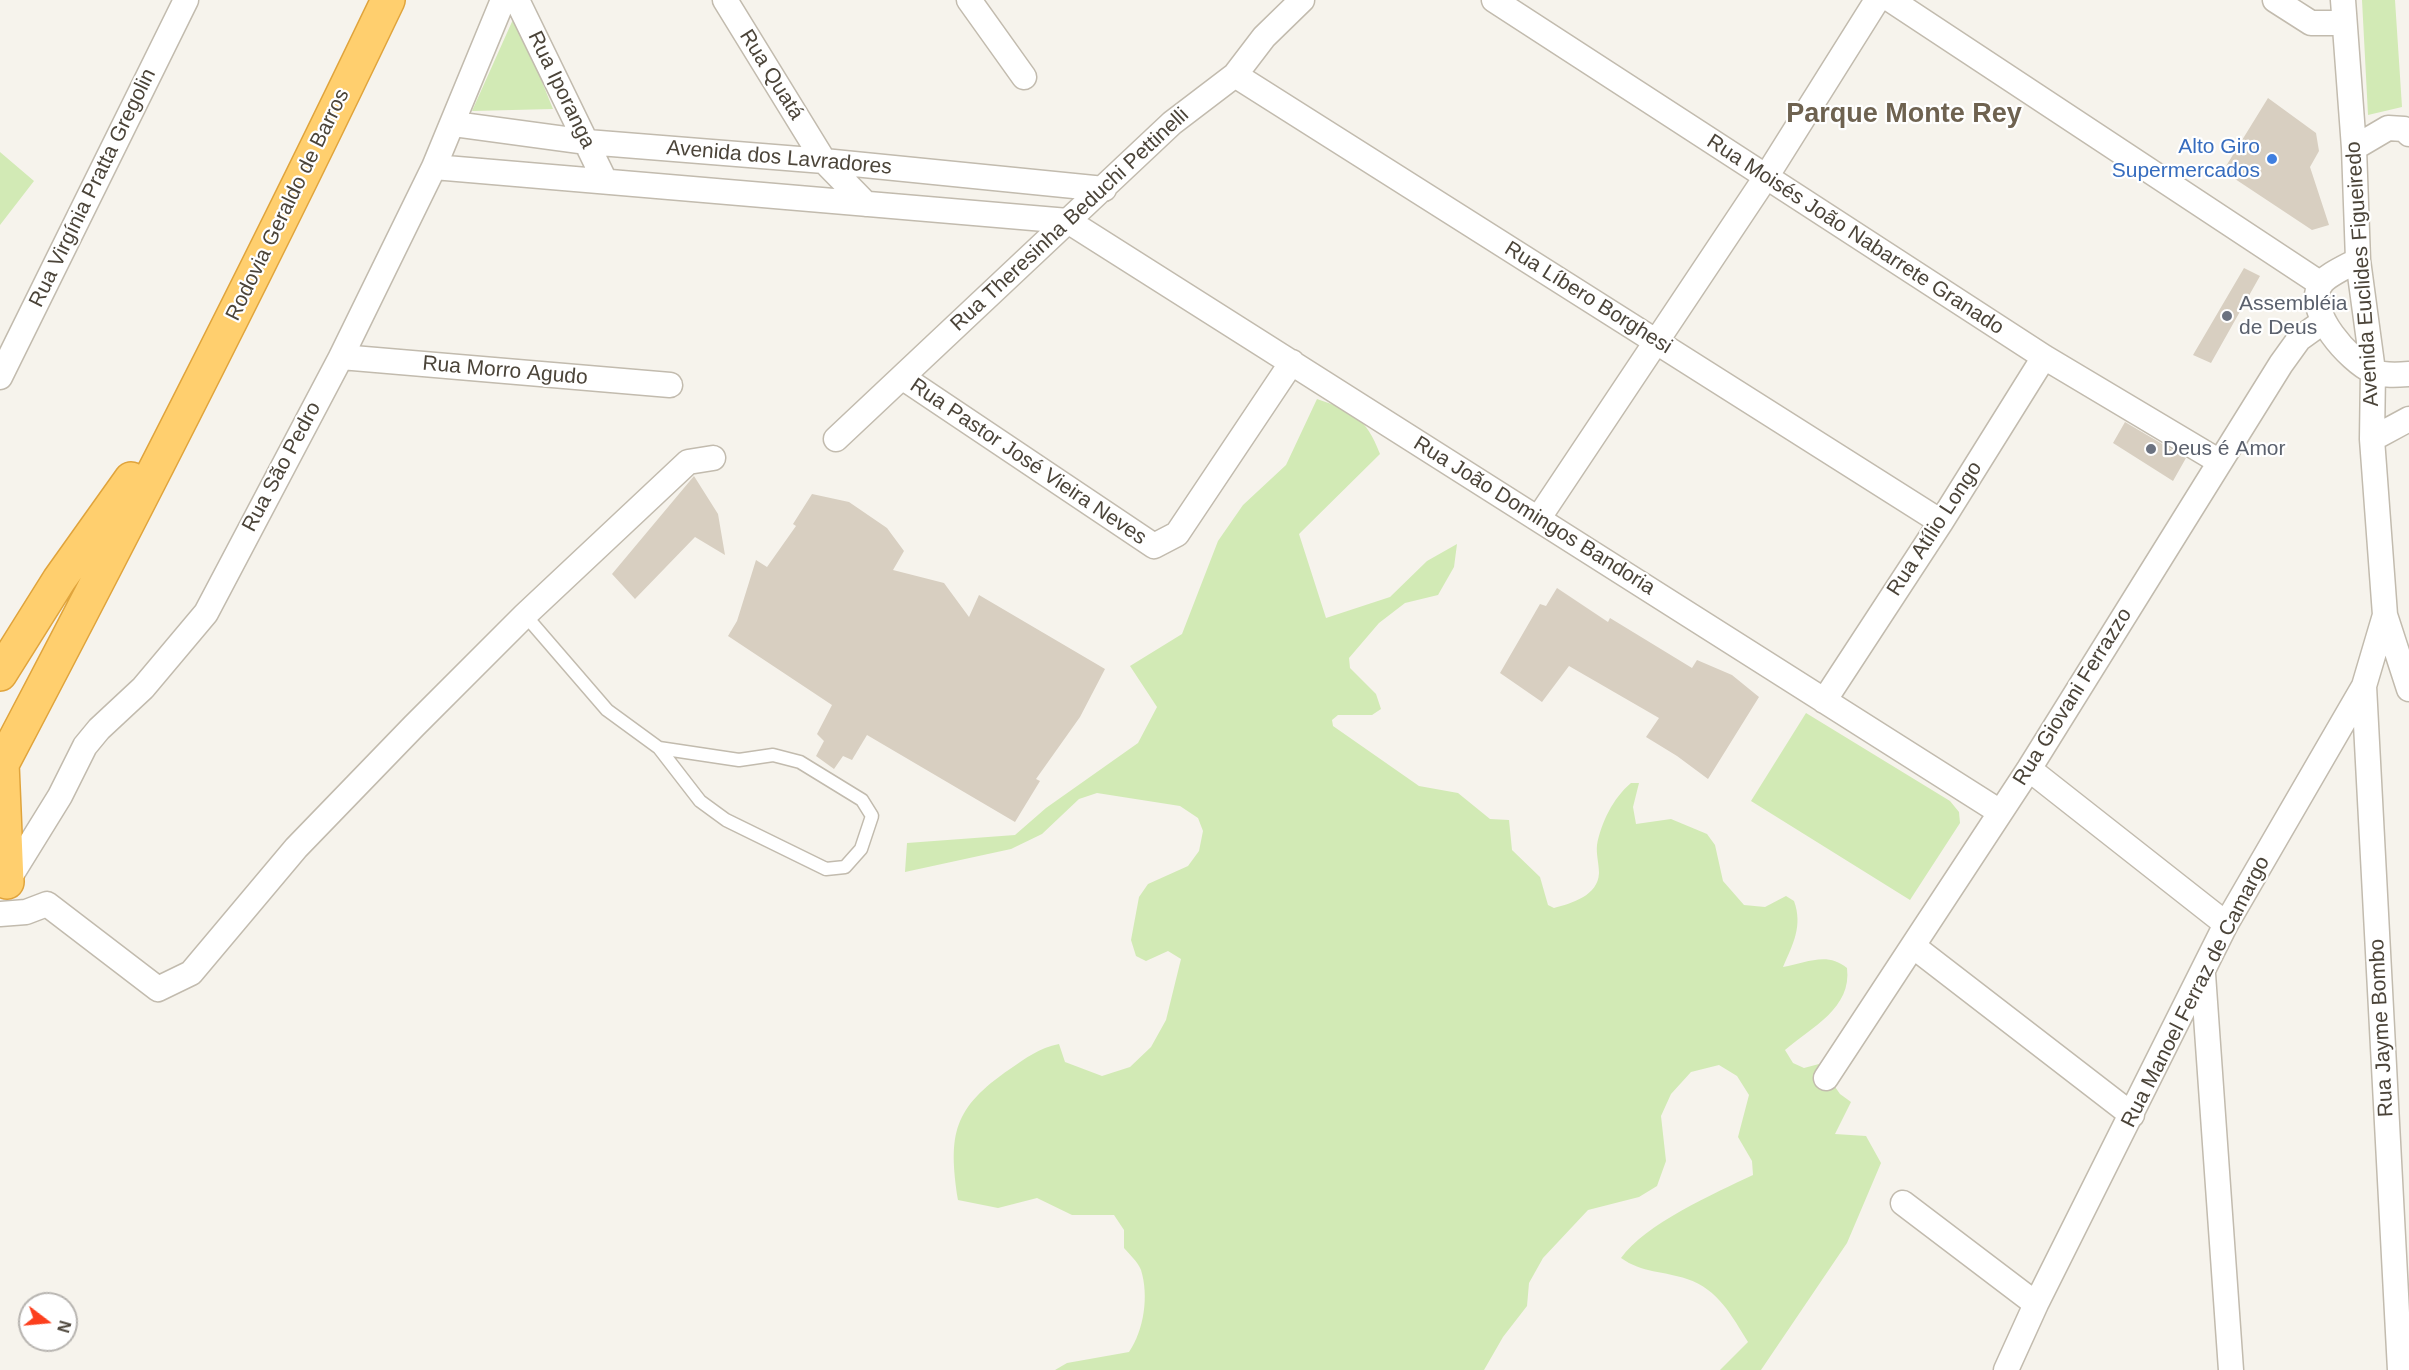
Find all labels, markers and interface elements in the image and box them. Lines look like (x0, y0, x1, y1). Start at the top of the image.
street label: Rua Quatá (733, 25, 809, 125)
street label: Rua Iporanga (522, 27, 600, 153)
street label: Rua Virgínia Pratta Gregolin (24, 65, 162, 311)
street label: Rodovia Geraldo de Barros (221, 85, 355, 325)
district label: Parque Monte Rey (1786, 99, 2022, 131)
street label: Rua Theresinha Beduchi Pettinelli (946, 103, 1194, 337)
street label: Rua Moisés João Nabarrete Granado (1702, 129, 2008, 341)
place label: Alto Giro Supermercados (2112, 134, 2260, 184)
street label: Avenida dos Lavradores (665, 136, 893, 180)
street label: Avenida Euclides Figueiredo (2341, 141, 2385, 407)
marker: Alto Giro Supermercados (2265, 152, 2279, 166)
street label: Rua Líbero Borghesi (1500, 236, 1676, 360)
place label: Assembléia de Deus (2239, 291, 2348, 341)
marker: Assembléia de Deus (2220, 309, 2234, 323)
street label: Rua Morro Agudo (421, 351, 589, 391)
street label: Rua Pastor José Vieira Neves (905, 373, 1151, 551)
street label: Rua São Pedro (237, 398, 327, 536)
street label: Rua João Domingos Bandoria (1409, 431, 1659, 601)
place label: Deus é Amor (2163, 436, 2286, 462)
marker: Deus é Amor (2144, 442, 2158, 456)
street label: Rua Atílio Longo (1882, 457, 1988, 601)
street label: Rua Giovani Ferrazzo (2008, 604, 2138, 790)
street label: Rua Manoel Ferraz de Camargo (2116, 852, 2276, 1132)
street label: Rua Jayme Bombo (2365, 938, 2399, 1118)
north arrow (18, 1292, 78, 1352)
text: N (54, 1319, 74, 1334)

